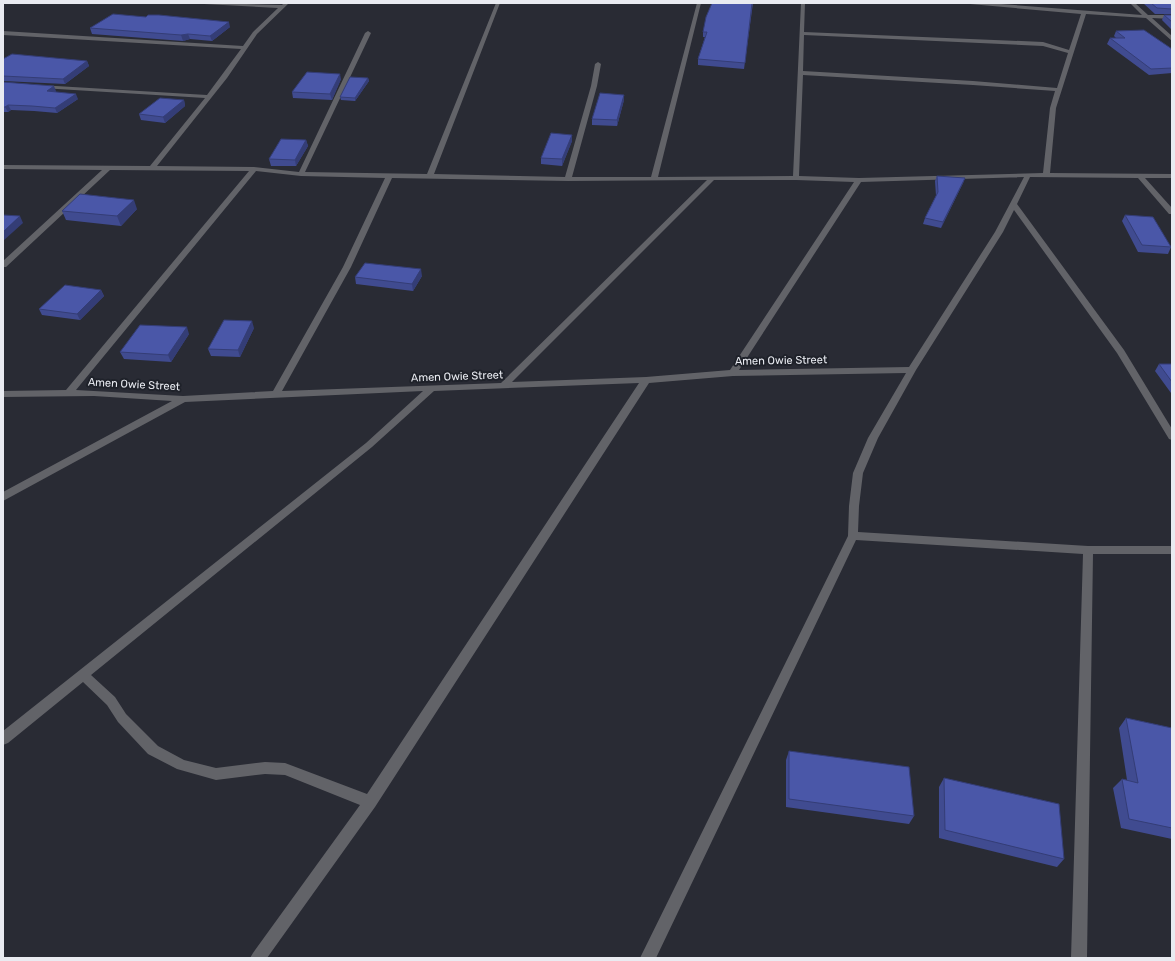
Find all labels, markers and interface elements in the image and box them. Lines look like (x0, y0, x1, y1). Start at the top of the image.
street label: Amen Owie Street (735, 353, 828, 368)
street label: Amen Owie Street (411, 368, 504, 385)
street label: Amen Owie Street (88, 376, 181, 393)

